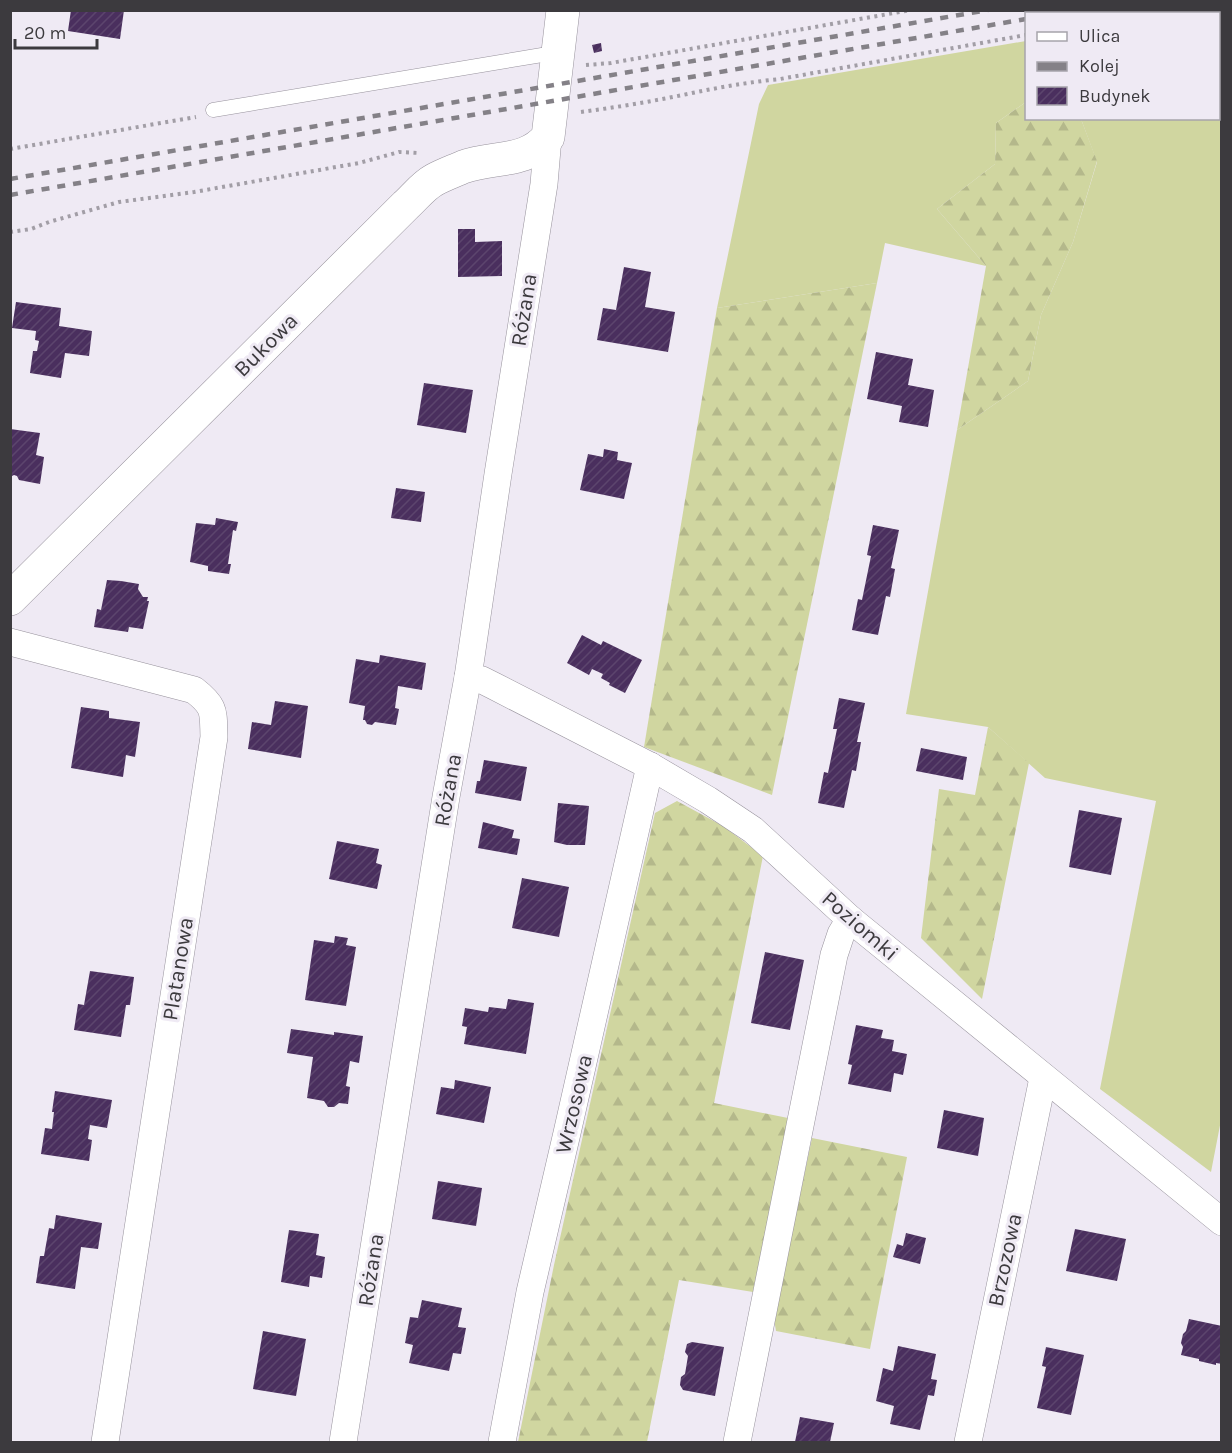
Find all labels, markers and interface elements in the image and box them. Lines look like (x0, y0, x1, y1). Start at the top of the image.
scale bar (15, 12, 98, 50)
legend (1025, 12, 1220, 120)
text: 20 m (24, 22, 66, 44)
text: Ulica (1079, 25, 1120, 47)
text: Kolej (1079, 55, 1120, 77)
text: Budynek (1079, 85, 1150, 107)
street label: Różana (505, 272, 543, 348)
street label: Bukowa (229, 308, 303, 382)
street label: Różana (429, 752, 467, 828)
street label: Poziomki (816, 886, 904, 966)
street label: Platanowa (157, 916, 199, 1022)
street label: Wrzosowa (550, 1052, 598, 1156)
street label: Brzozowa (982, 1211, 1028, 1309)
street label: Różana (352, 1232, 390, 1308)

